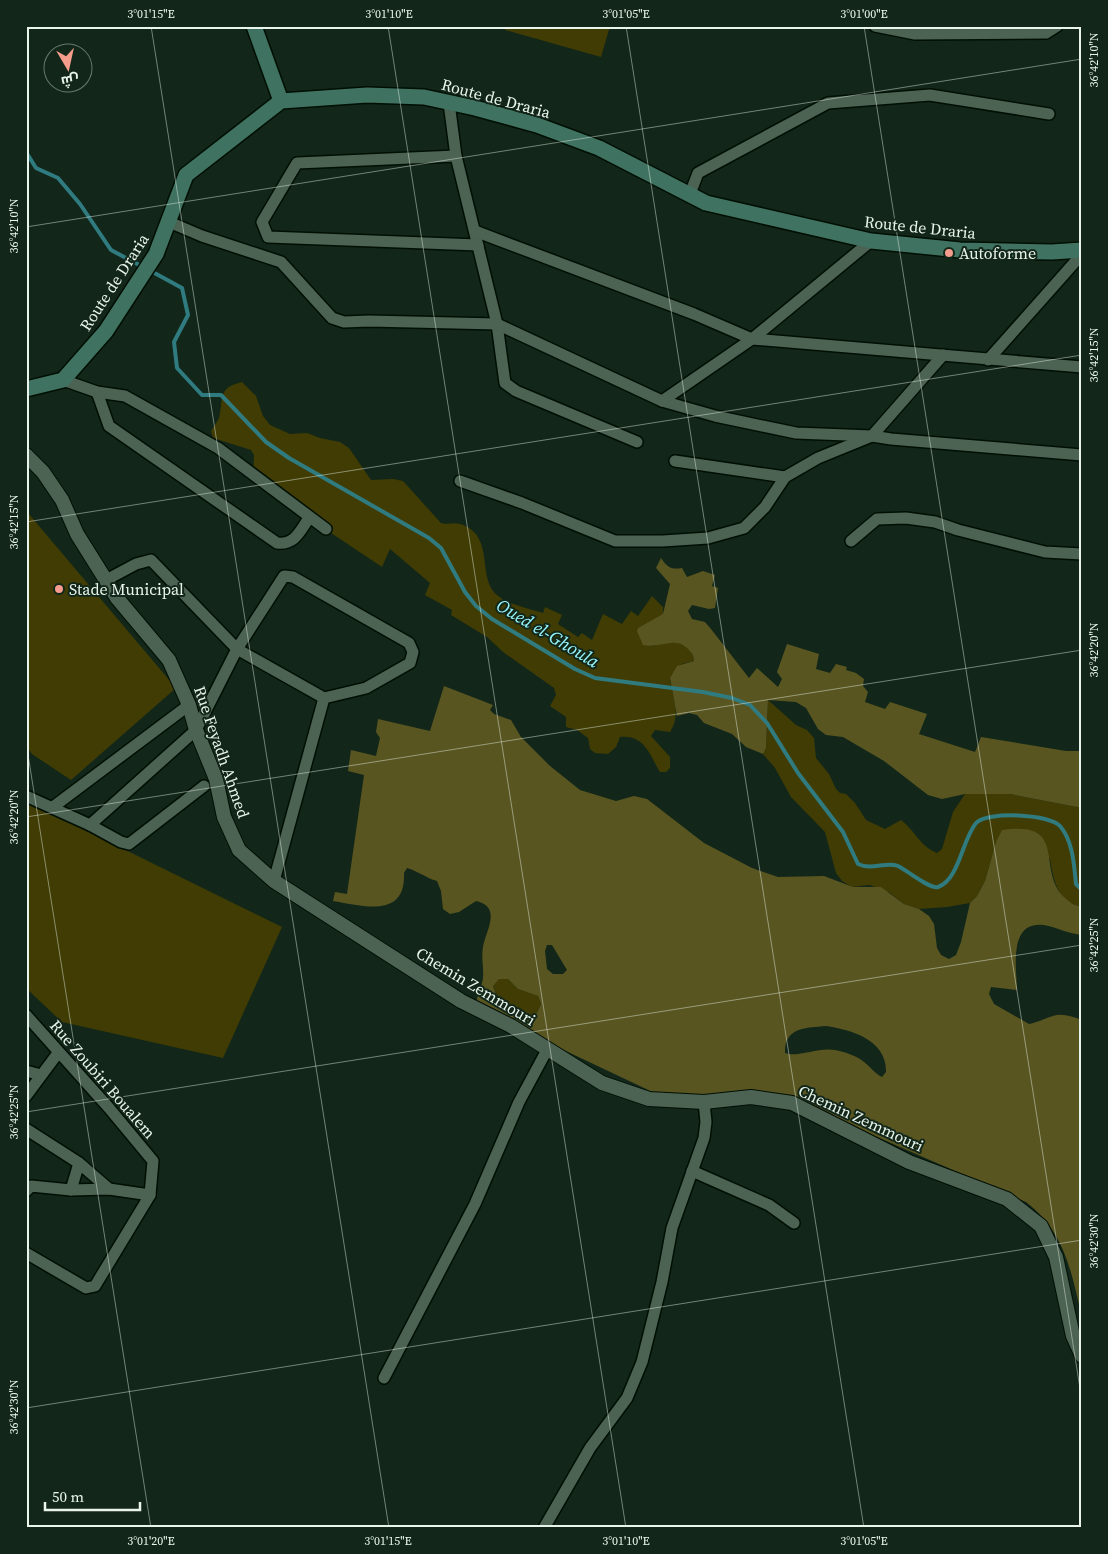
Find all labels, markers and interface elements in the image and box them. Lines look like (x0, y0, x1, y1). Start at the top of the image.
text: 3°01'15"E (127, 6, 175, 22)
text: 3°01'10"E (365, 6, 413, 22)
text: 3°01'05"E (602, 6, 650, 22)
text: 3°01'00"E (840, 6, 888, 22)
text: 36°42'10"N (1086, 32, 1102, 88)
north arrow (42, 42, 92, 92)
text: ش (60, 70, 80, 92)
street label: Route de Draria (439, 73, 554, 123)
text: 36°42'10"N (6, 198, 22, 254)
street label: Route de Draria (863, 210, 978, 244)
street label: Route de Draria (74, 228, 154, 335)
place label: Autoforme (959, 242, 1036, 264)
marker: Autoforme (943, 247, 955, 259)
text: 36°42'15"N (1086, 327, 1102, 383)
text: 36°42'15"N (6, 494, 22, 550)
place label: Stade Municipal (69, 578, 184, 600)
marker: Stade Municipal (53, 583, 65, 595)
water label: Oued el-Ghoula (492, 592, 605, 674)
text: 36°42'20"N (1086, 622, 1102, 678)
street label: Rue Feyadh Ahmed (189, 683, 255, 821)
text: 36°42'20"N (6, 789, 22, 845)
text: 36°42'25"N (1086, 917, 1102, 973)
street label: Chemin Zemmouri (412, 942, 540, 1031)
street label: Rue Zoubiri Boualem (45, 1015, 161, 1143)
street label: Chemin Zemmouri (795, 1079, 927, 1157)
text: 36°42'25"N (6, 1084, 22, 1140)
text: 36°42'30"N (1086, 1213, 1102, 1269)
text: 36°42'30"N (6, 1379, 22, 1435)
scale bar (45, 1479, 140, 1511)
text: 50 m (52, 1486, 84, 1507)
text: 3°01'20"E (127, 1533, 175, 1549)
text: 3°01'15"E (364, 1533, 412, 1549)
text: 3°01'10"E (602, 1533, 650, 1549)
text: 3°01'05"E (840, 1533, 888, 1549)

